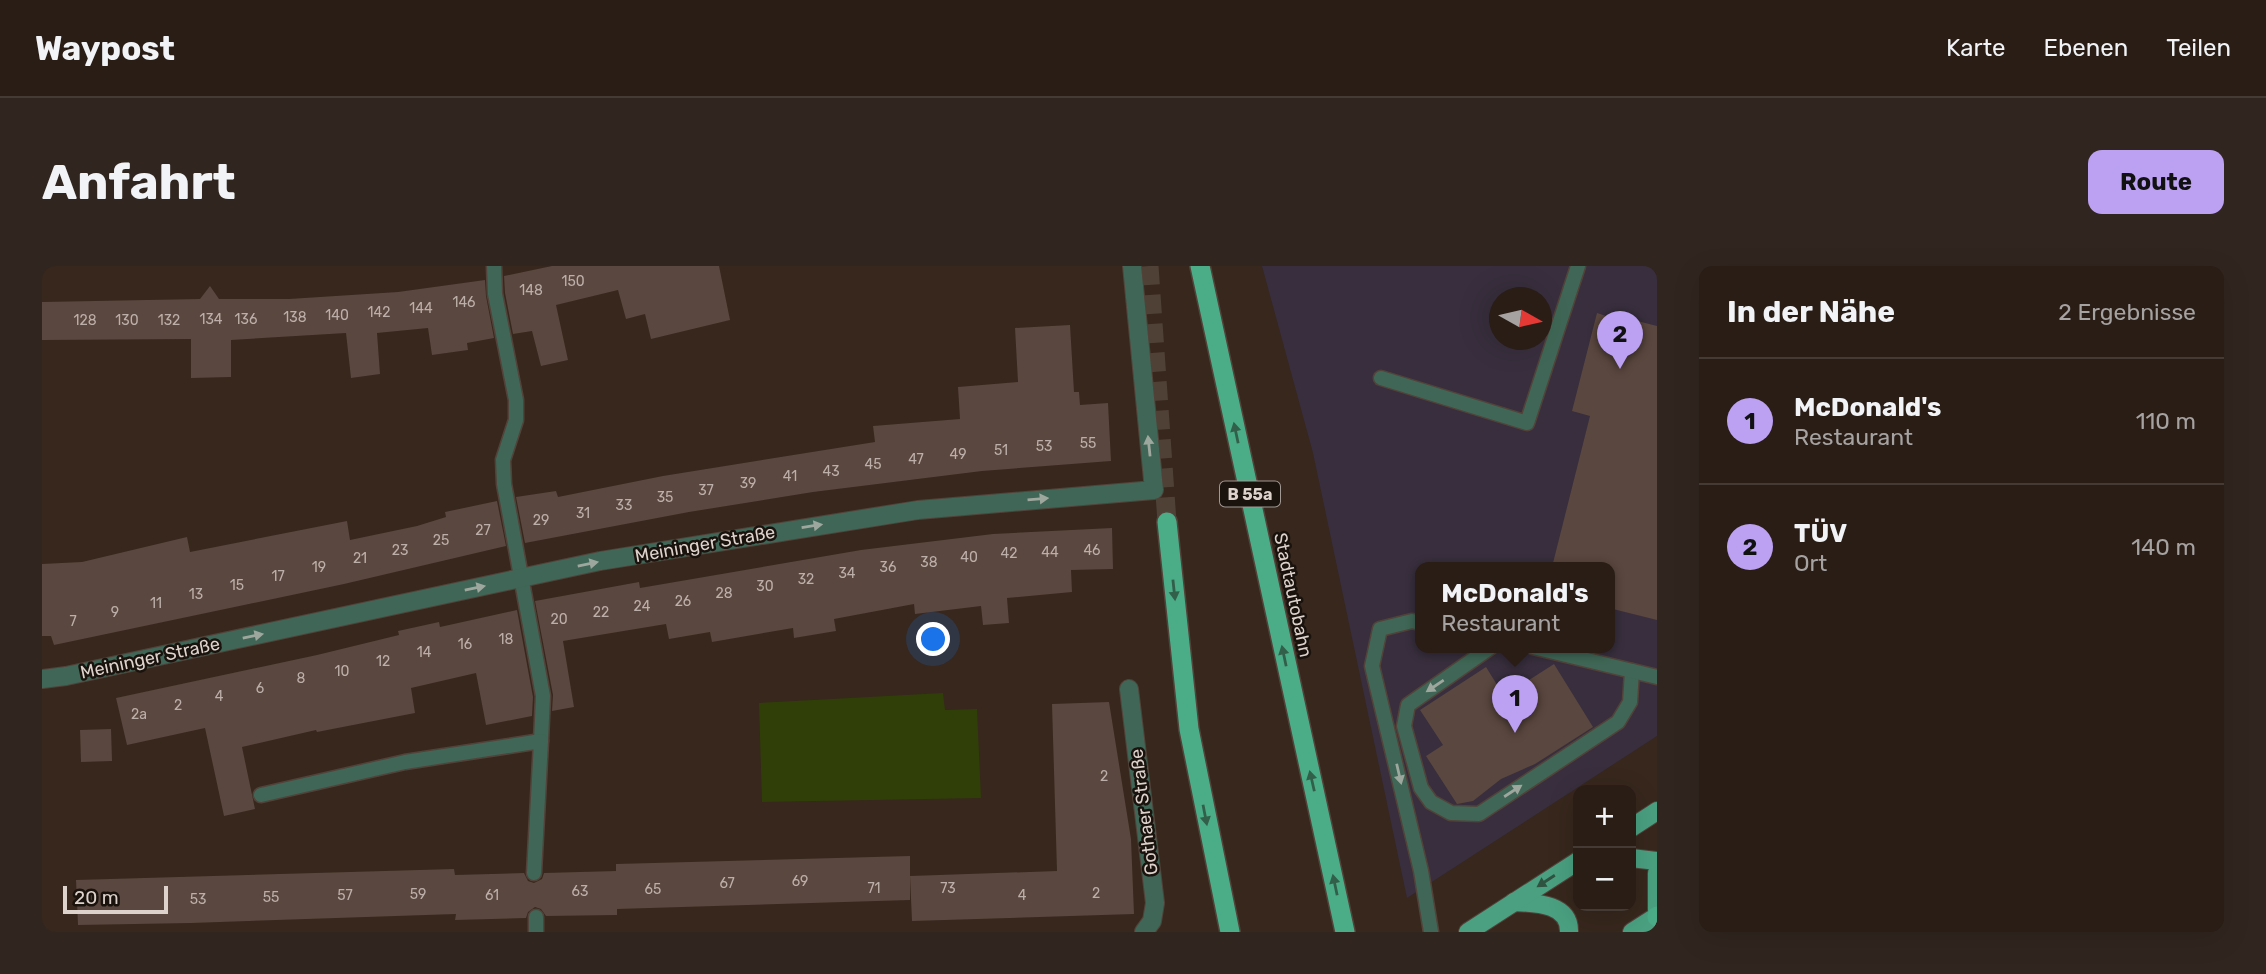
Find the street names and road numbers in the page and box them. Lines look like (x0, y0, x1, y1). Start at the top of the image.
road number: B 55a (1220, 482, 1280, 506)
street label: Meininger Straße (633, 521, 777, 567)
street label: Stadtautobahn (1269, 531, 1317, 659)
street label: Meininger Straße (78, 632, 222, 684)
street label: Gothaer Straße (1125, 748, 1163, 876)

